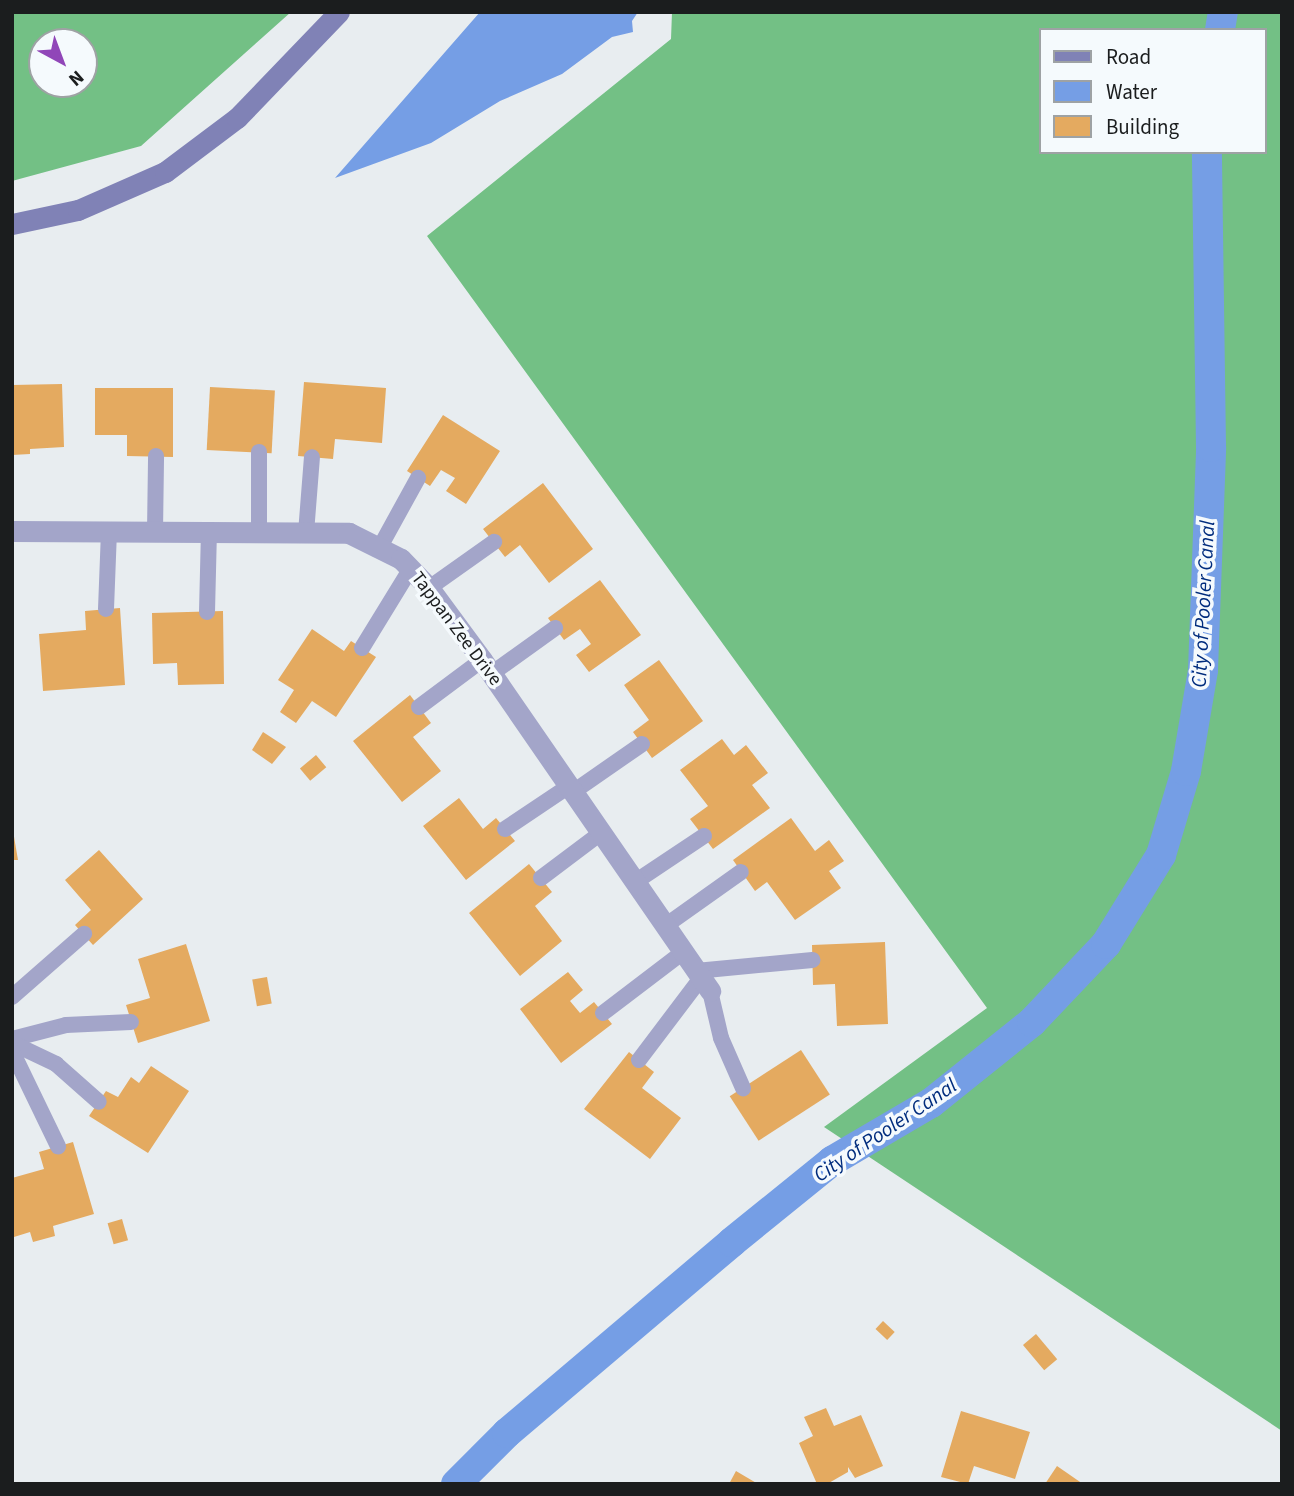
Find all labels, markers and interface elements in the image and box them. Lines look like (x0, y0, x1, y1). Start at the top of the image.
north arrow (28, 28, 98, 98)
legend (1038, 28, 1266, 154)
text: Road (1106, 42, 1151, 72)
text: N (62, 63, 89, 92)
text: Water (1106, 77, 1157, 107)
text: Building (1106, 112, 1179, 142)
water label: City of Pooler Canal (1186, 520, 1220, 688)
street label: Tappan Zee Drive (406, 568, 506, 690)
water label: City of Pooler Canal (808, 1073, 962, 1187)

